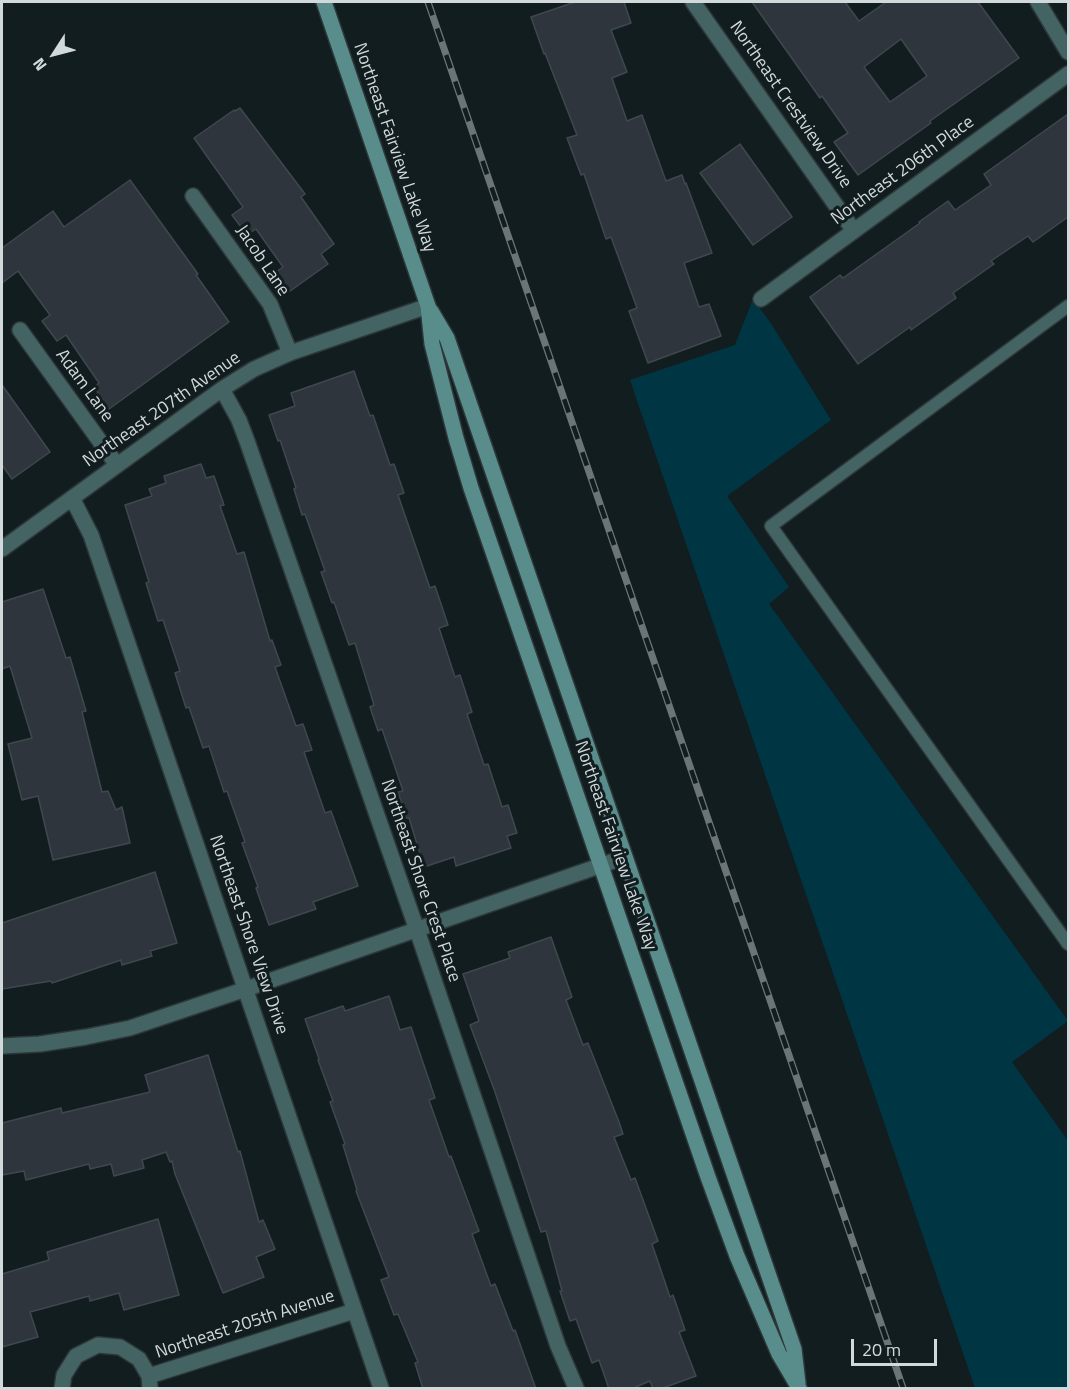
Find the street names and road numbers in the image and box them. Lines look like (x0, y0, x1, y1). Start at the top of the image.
street label: Northeast Crestview Drive (724, 17, 856, 193)
street label: Northeast Fairview Lake Way (348, 40, 440, 256)
street label: Northeast 206th Place (827, 112, 979, 230)
street label: Jacob Lane (230, 221, 294, 301)
street label: Adam Lane (50, 345, 118, 427)
street label: Northeast 207th Avenue (79, 348, 245, 472)
street label: Northeast Fairview Lake Way (569, 738, 661, 954)
street label: Northeast Shore Crest Place (375, 777, 465, 985)
street label: Northeast Shore View Drive (204, 833, 292, 1037)
street label: Northeast 205th Avenue (153, 1286, 337, 1364)

